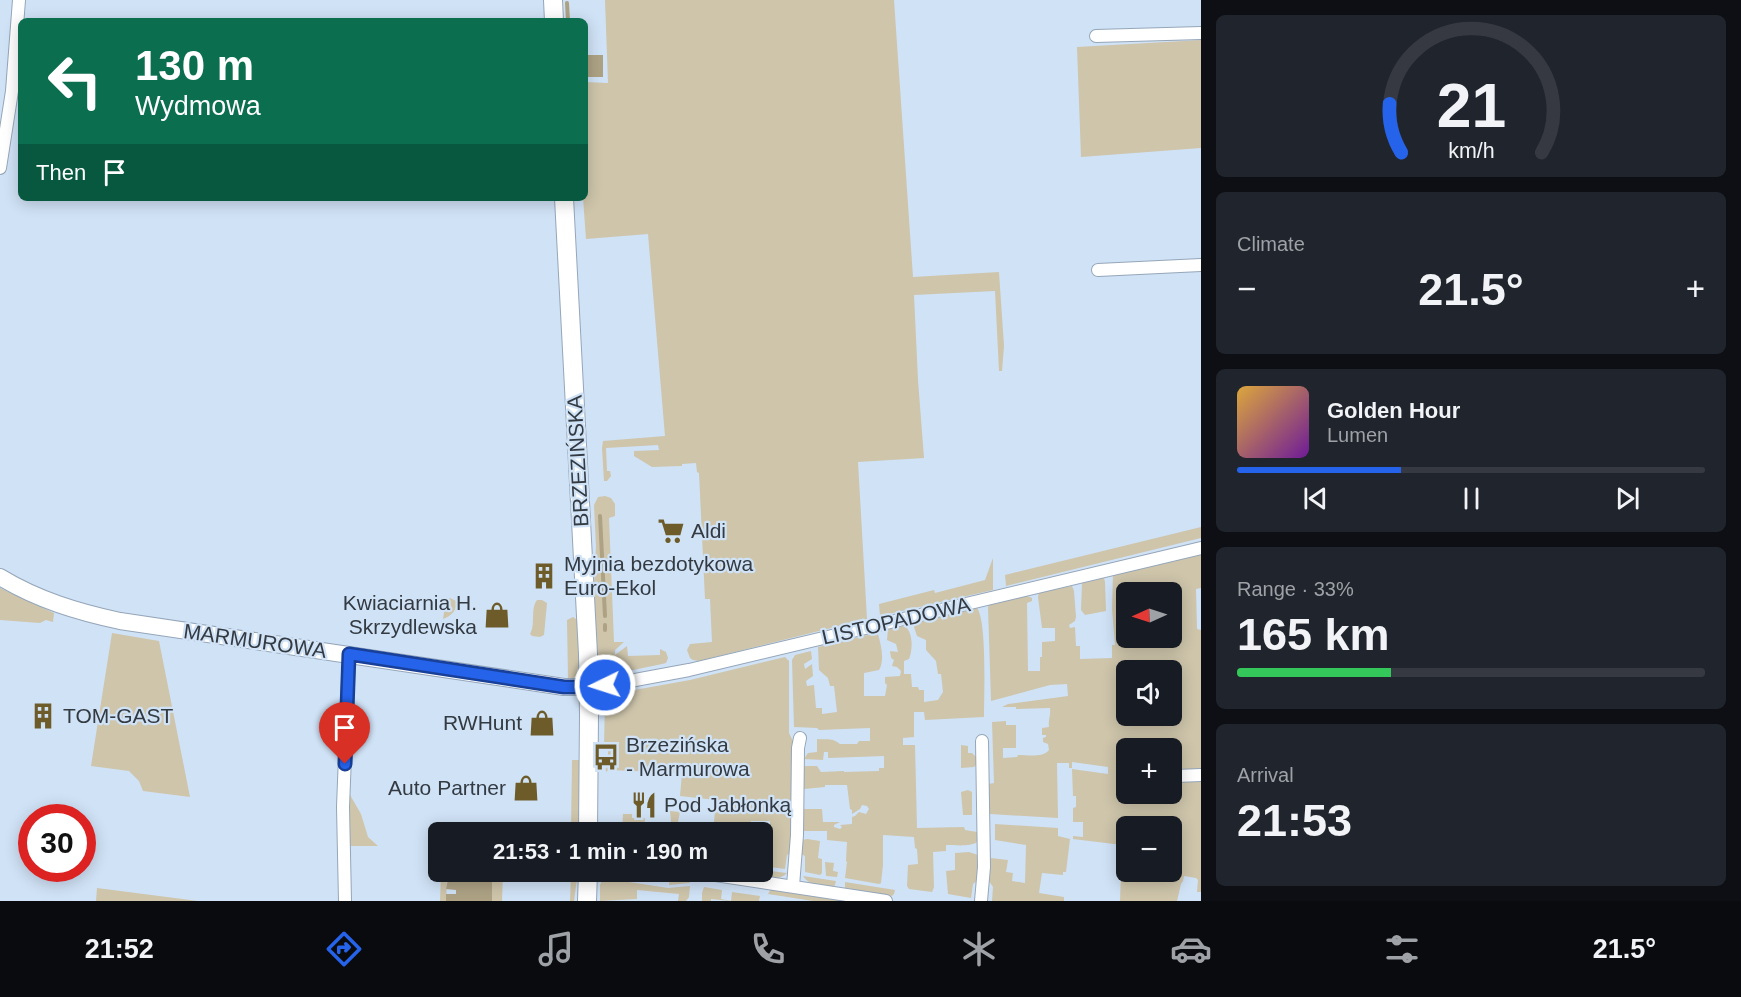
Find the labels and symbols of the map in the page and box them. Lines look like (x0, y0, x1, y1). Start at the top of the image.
street label: BRZEZIŃSKA (563, 395, 592, 527)
supermarket icon: Aldi (656, 516, 686, 546)
place label: Aldi (691, 519, 726, 542)
place label: Myjnia bezdotykowa Euro-Ekol (564, 552, 753, 599)
building icon: Myjnia bezdotykowa Euro-Ekol (529, 561, 559, 591)
north arrow (1116, 582, 1182, 648)
place label: Kwiaciarnia H. Skrzydlewska (343, 591, 477, 638)
street label: LISTOPADOWA (820, 592, 972, 649)
shop icon: Kwiaciarnia H. Skrzydlewska (482, 600, 512, 630)
street label: MARMUROWA (182, 619, 328, 662)
position arrow (573, 653, 637, 717)
building icon: TOM-GAST (28, 701, 58, 731)
pin (319, 702, 370, 764)
place label: TOM-GAST (63, 704, 174, 727)
shop icon: RWHunt (527, 708, 557, 738)
place label: RWHunt (443, 711, 522, 734)
place label: Brzezińska - Marmurowa (626, 733, 750, 780)
bus stop icon: Brzezińska - Marmurowa (591, 742, 621, 772)
shop icon: Auto Partner (511, 773, 541, 803)
place label: Auto Partner (388, 776, 506, 799)
restaurant icon: Pod Jabłonką (629, 790, 659, 820)
place label: Pod Jabłonką (664, 793, 792, 816)
speed limit sign: 30 (18, 804, 96, 882)

